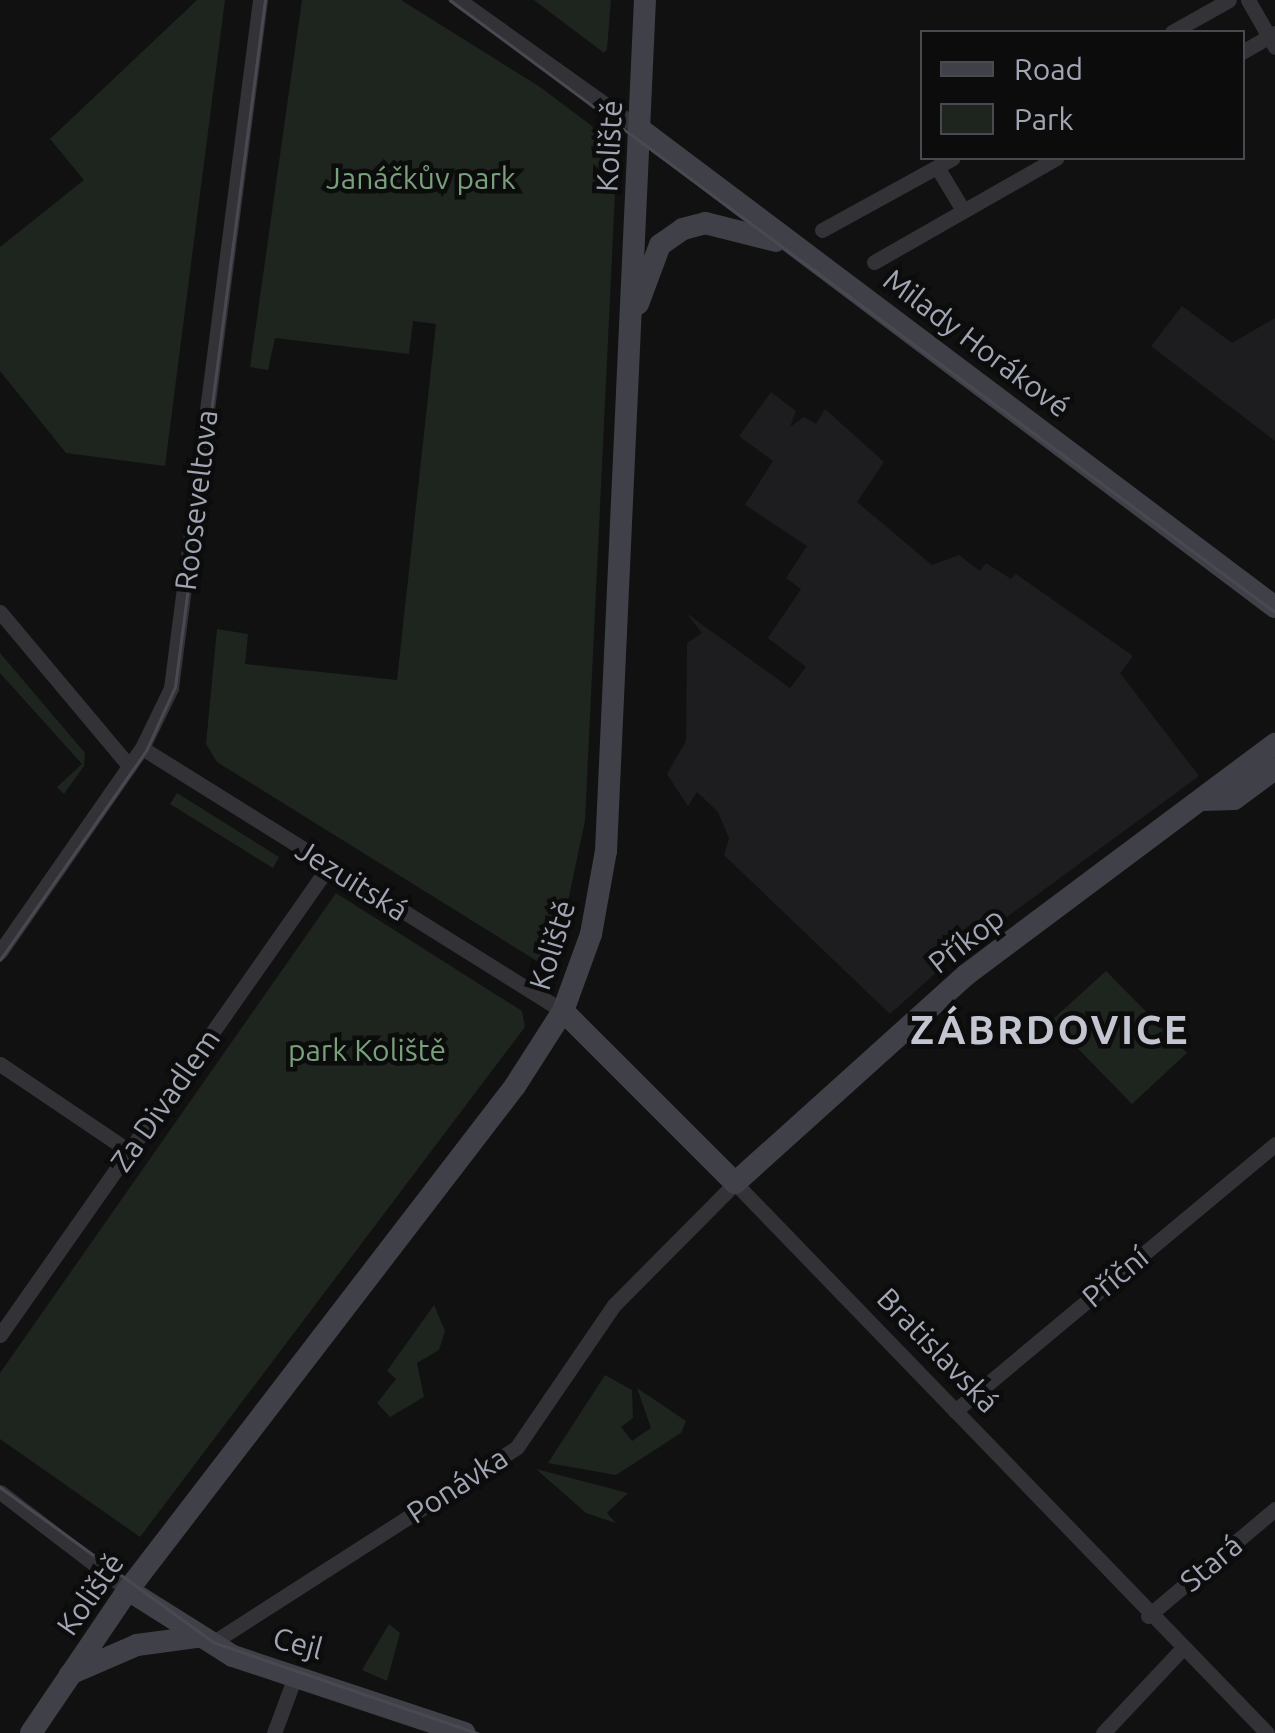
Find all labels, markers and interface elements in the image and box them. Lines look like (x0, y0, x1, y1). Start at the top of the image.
legend (920, 30, 1245, 160)
text: Road (1014, 52, 1083, 86)
street label: Koliště (589, 99, 629, 193)
text: Park (1014, 102, 1074, 136)
park label: Janáčkův park (326, 160, 516, 196)
street label: Milady Horákové (877, 261, 1077, 425)
street label: Rooseveltova (167, 408, 225, 592)
street label: Jezuitská (290, 832, 414, 928)
street label: Koliště (521, 896, 583, 994)
street label: Příkop (921, 899, 1011, 981)
district label: ZÁBRDOVICE (910, 1006, 1190, 1054)
street label: Za Divadlem (103, 1022, 227, 1178)
park label: park Koliště (288, 1032, 446, 1068)
street label: Příční (1075, 1239, 1155, 1315)
street label: Bratislavská (870, 1280, 1006, 1420)
street label: Ponávka (400, 1439, 514, 1531)
street label: Stará (1173, 1527, 1249, 1599)
street label: Koliště (49, 1546, 131, 1642)
street label: Cejl (269, 1619, 327, 1667)

